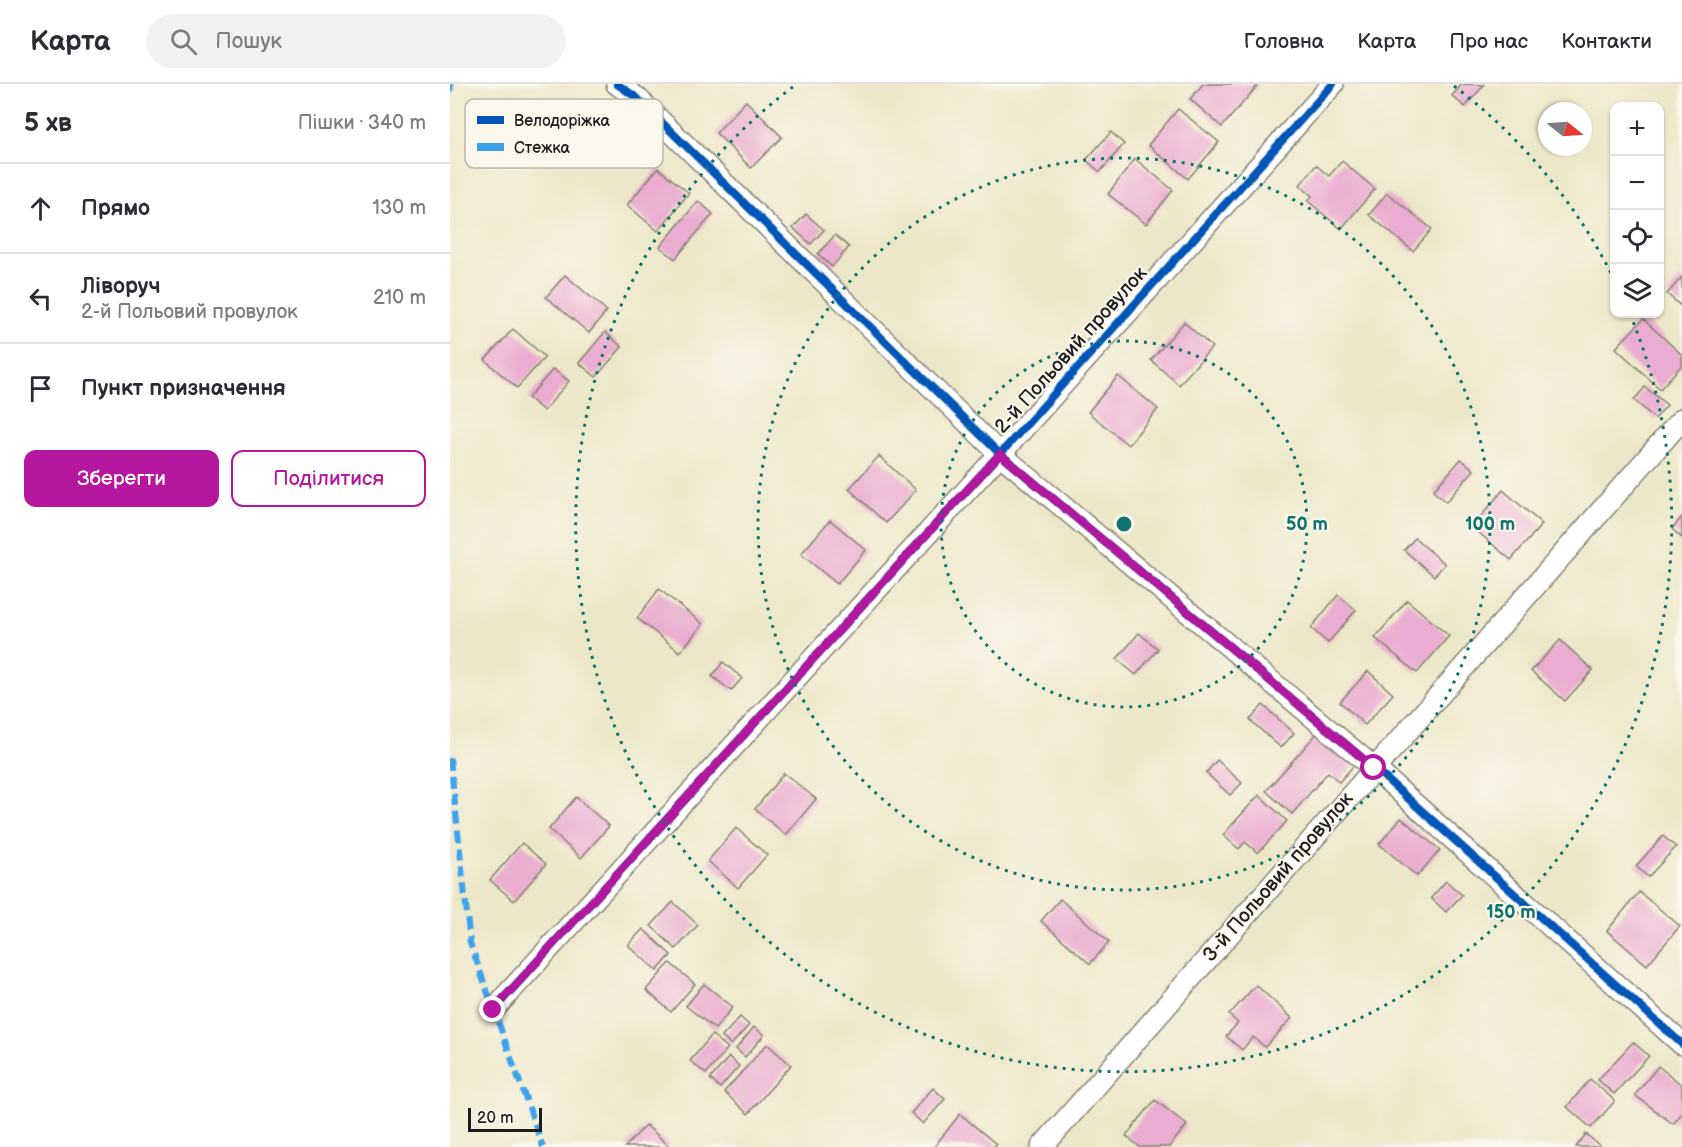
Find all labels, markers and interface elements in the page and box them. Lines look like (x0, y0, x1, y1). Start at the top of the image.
search box (146, 14, 566, 68)
text: Карта (30, 25, 110, 58)
icon: search (167, 25, 200, 58)
text: Пошук (215, 28, 282, 55)
text: Головна (1244, 29, 1324, 54)
text: Карта (1357, 29, 1416, 54)
text: Про нас (1449, 29, 1528, 54)
text: Контакти (1561, 29, 1652, 54)
legend (465, 99, 663, 168)
north arrow (1538, 102, 1592, 156)
map controls (1610, 102, 1664, 318)
button: + (1610, 102, 1664, 156)
text: 5 хв (24, 108, 72, 139)
text: Пішки · 340 m (298, 111, 426, 135)
text: Велодоріжка (514, 112, 610, 131)
text: Стежка (514, 139, 571, 158)
button: − (1610, 156, 1664, 210)
icon: ahead (24, 192, 57, 225)
text: Прямо (81, 195, 150, 222)
text: 130 m (372, 196, 426, 220)
button: locate (1610, 210, 1664, 264)
street label: 2-й Польовий провулок (990, 261, 1153, 439)
button: layers (1610, 264, 1664, 318)
text: Ліворуч (81, 273, 161, 300)
icon: left (24, 282, 57, 315)
text: 210 m (373, 286, 426, 310)
text: 2-й Польовий провулок (81, 300, 298, 324)
icon: arrive (24, 372, 57, 405)
text: Пункт призначення (81, 375, 286, 402)
button: Зберегти (24, 450, 219, 507)
button: Поділитися (231, 450, 426, 507)
centre of rings (1114, 514, 1134, 534)
text: 50 m (1286, 514, 1328, 535)
text: 100 m (1465, 514, 1515, 535)
route start (1360, 754, 1386, 780)
street label: 3-й Польовий провулок (1198, 787, 1359, 967)
text: 150 m (1486, 902, 1536, 923)
route end (479, 996, 505, 1022)
scale bar (468, 1105, 542, 1132)
text: 20 m (477, 1109, 513, 1128)

